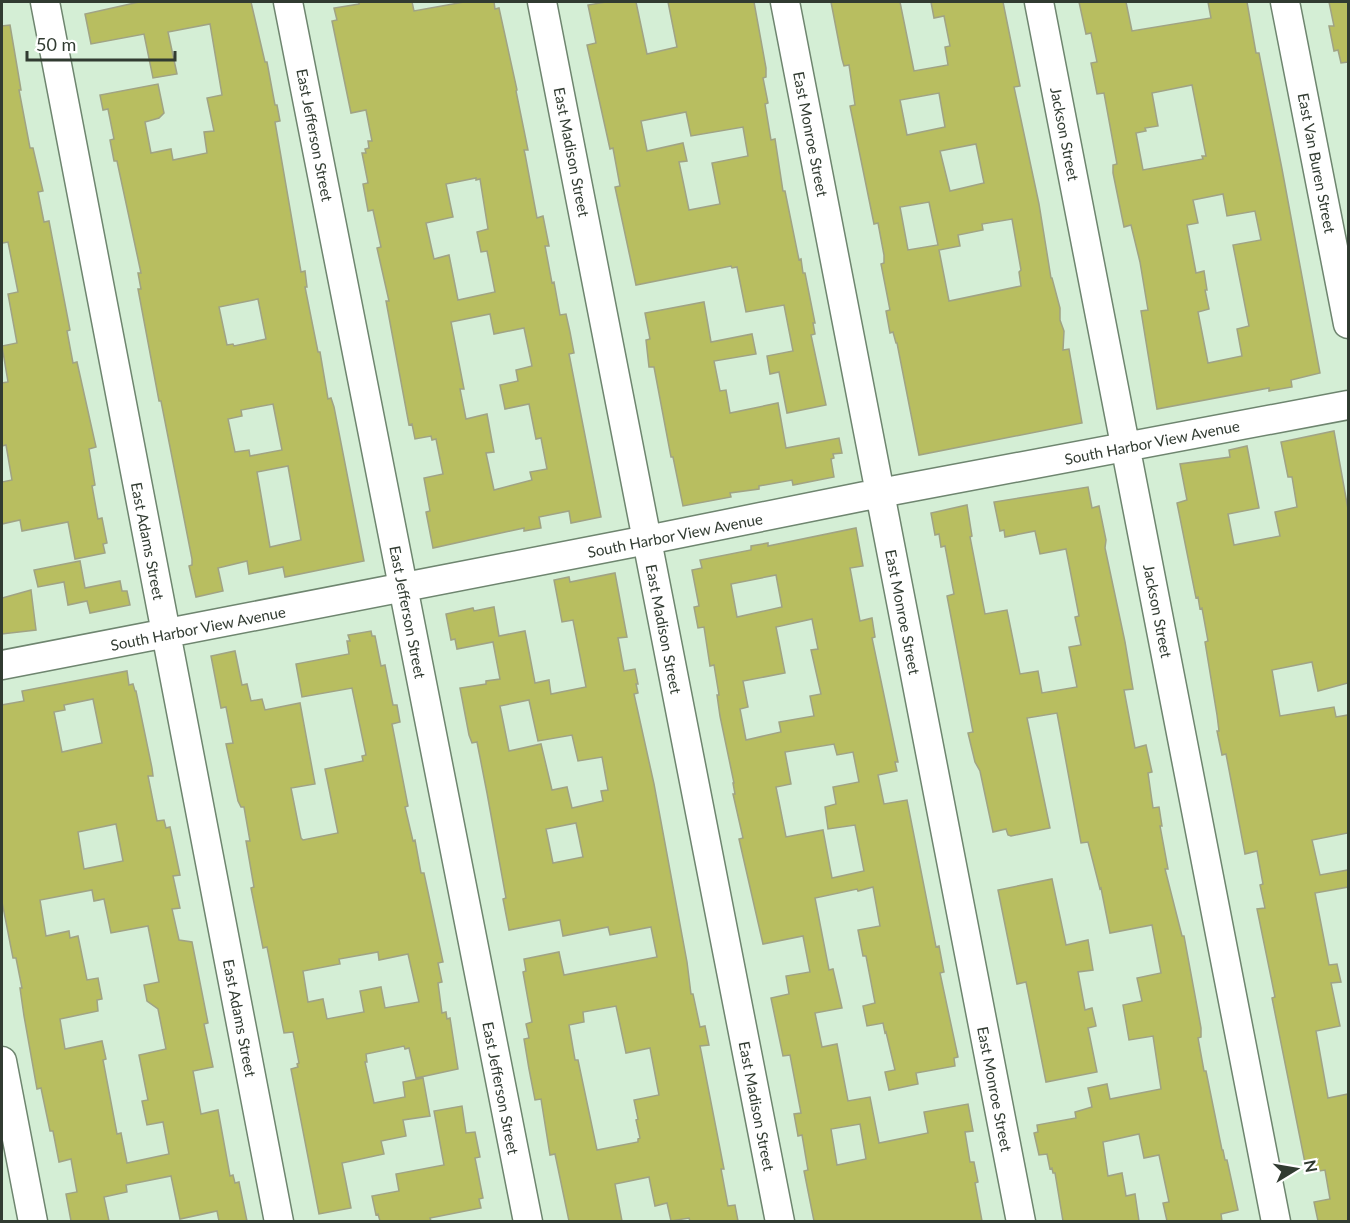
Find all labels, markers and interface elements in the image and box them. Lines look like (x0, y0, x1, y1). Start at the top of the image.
scale bar (27, 24, 176, 62)
text: 50 m (36, 33, 76, 55)
street label: East Jefferson Street (293, 67, 337, 204)
street label: East Monroe Street (790, 70, 832, 199)
street label: East Madison Street (551, 86, 594, 219)
street label: Jackson Street (1047, 86, 1083, 183)
street label: East Van Buren Street (1295, 91, 1340, 235)
street label: South Harbor View Avenue (1063, 416, 1241, 468)
street label: East Adams Street (128, 481, 168, 602)
street label: South Harbor View Avenue (586, 509, 764, 561)
street label: East Jefferson Street (386, 544, 430, 681)
street label: East Monroe Street (882, 548, 924, 677)
street label: East Madison Street (643, 563, 686, 696)
street label: Jackson Street (1140, 563, 1176, 660)
street label: South Harbor View Avenue (109, 602, 287, 654)
street label: East Adams Street (220, 958, 260, 1079)
street label: East Jefferson Street (479, 1020, 523, 1157)
street label: East Monroe Street (974, 1025, 1016, 1154)
street label: East Madison Street (736, 1040, 779, 1173)
north arrow (1266, 1139, 1326, 1199)
text: N (1301, 1158, 1322, 1174)

